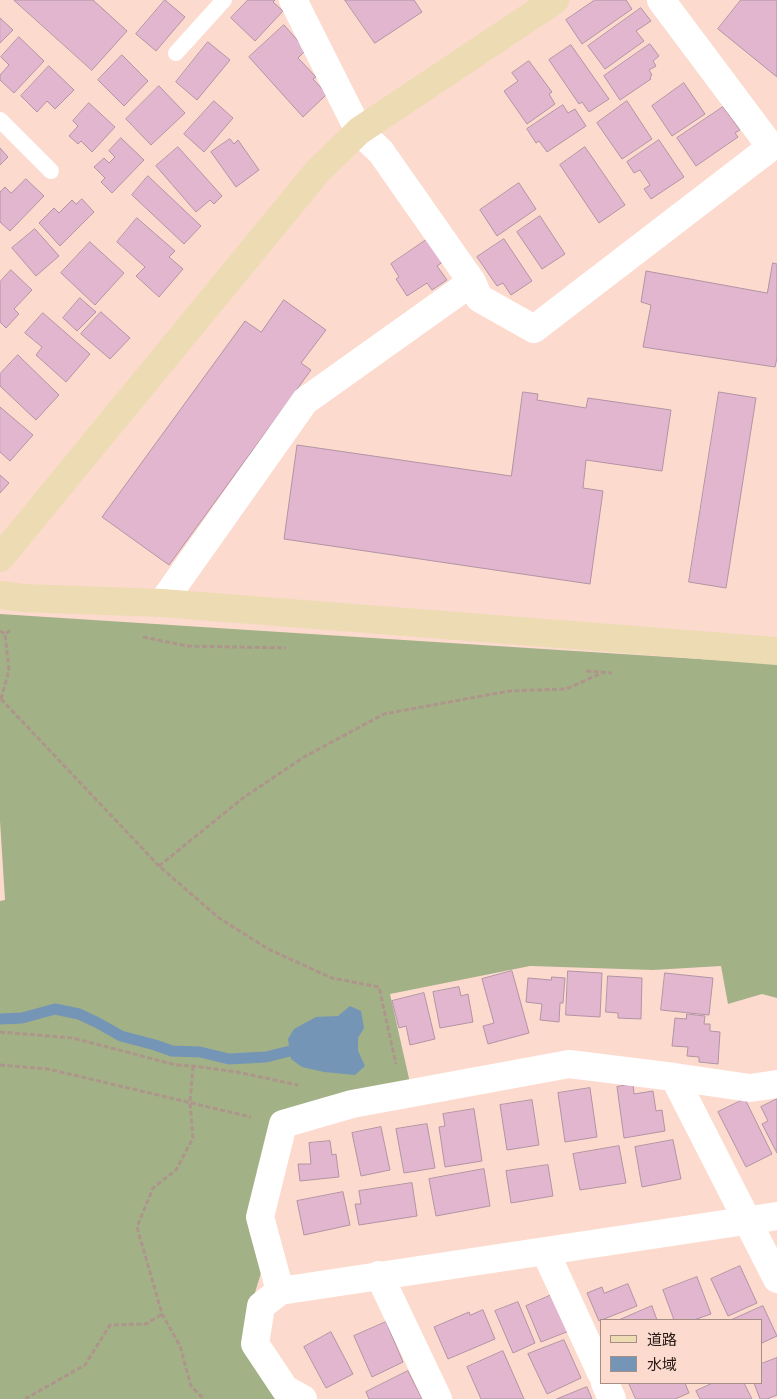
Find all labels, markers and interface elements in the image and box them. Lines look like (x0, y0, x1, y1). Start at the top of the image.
legend (600, 1319, 762, 1384)
text: 道路 (647, 1331, 677, 1348)
text: 水域 (647, 1356, 677, 1373)

